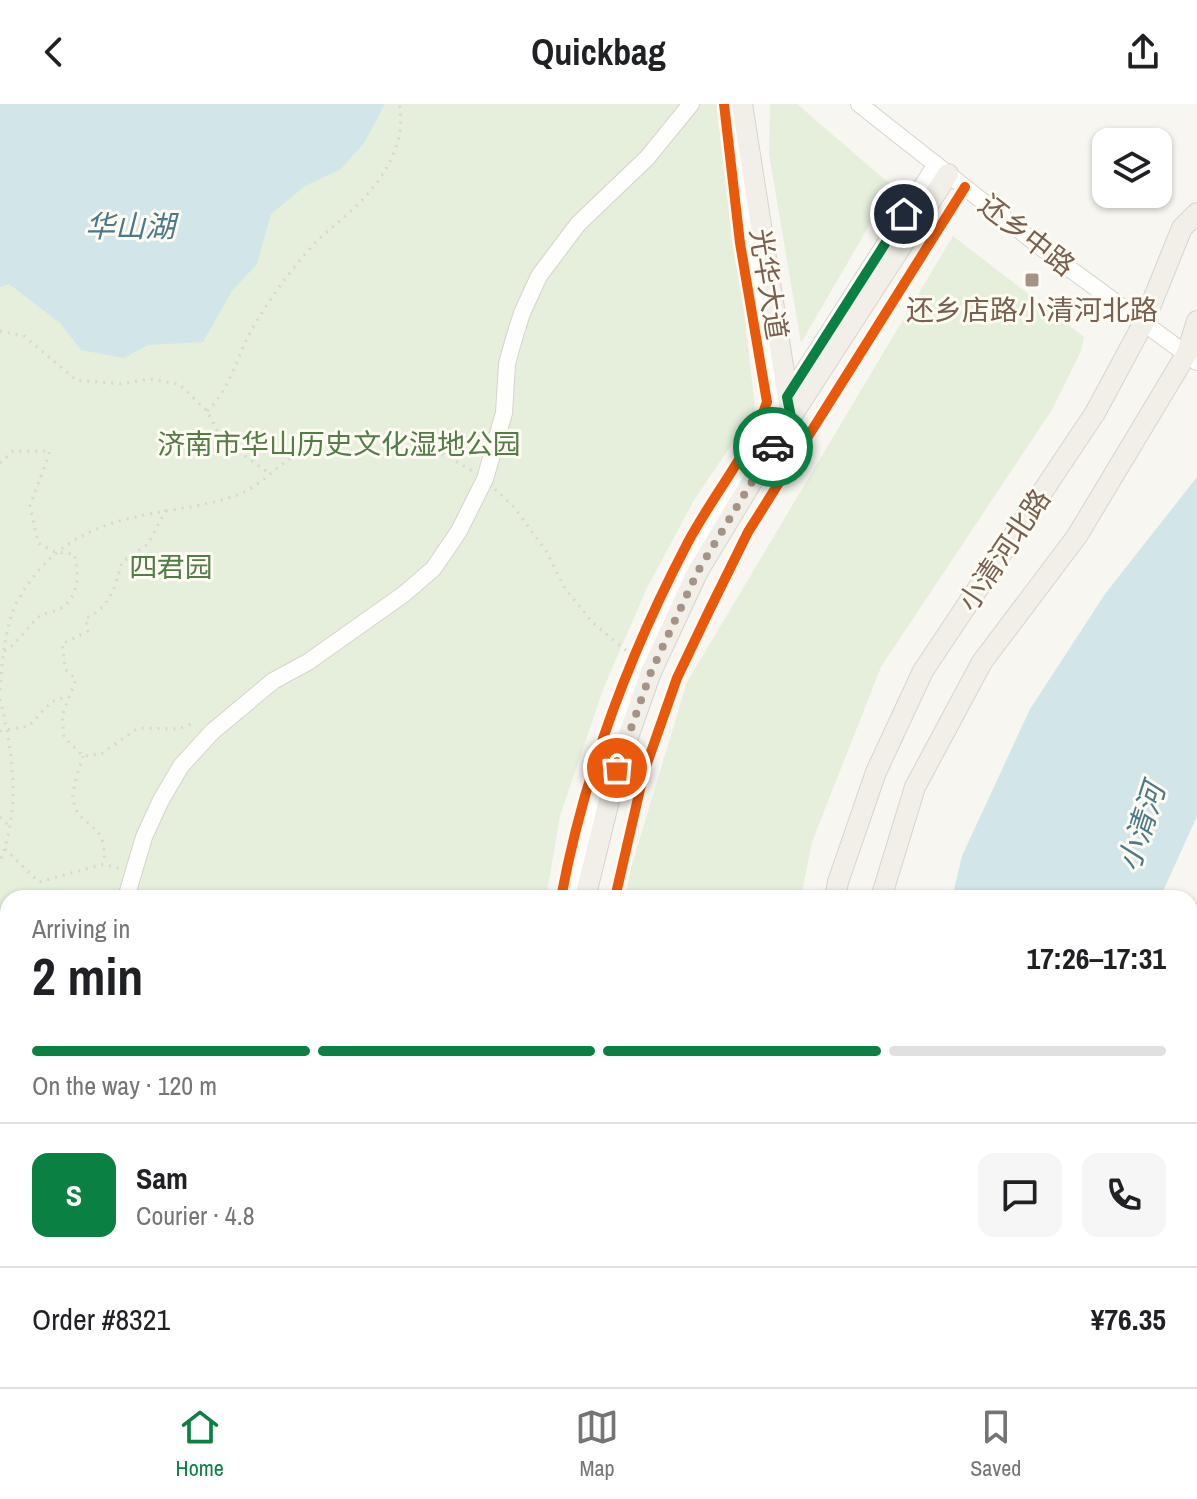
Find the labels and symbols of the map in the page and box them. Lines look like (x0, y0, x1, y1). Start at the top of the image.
pin (870, 180, 938, 248)
street label: 还乡中路 (971, 186, 1083, 284)
water label: 华山湖 (85, 206, 179, 246)
street label: 光华大道 (741, 226, 797, 342)
marker: 还乡店路小清河北路 (1023, 271, 1041, 289)
place label: 还乡店路小清河北路 (906, 291, 1158, 329)
courier (733, 407, 813, 487)
park label: 济南市华山历史文化湿地公园 (157, 425, 521, 463)
street label: 小清河北路 (949, 481, 1059, 619)
park label: 四君园 (129, 548, 213, 586)
pin (583, 734, 651, 802)
water label: 小清河 (1108, 773, 1175, 876)

